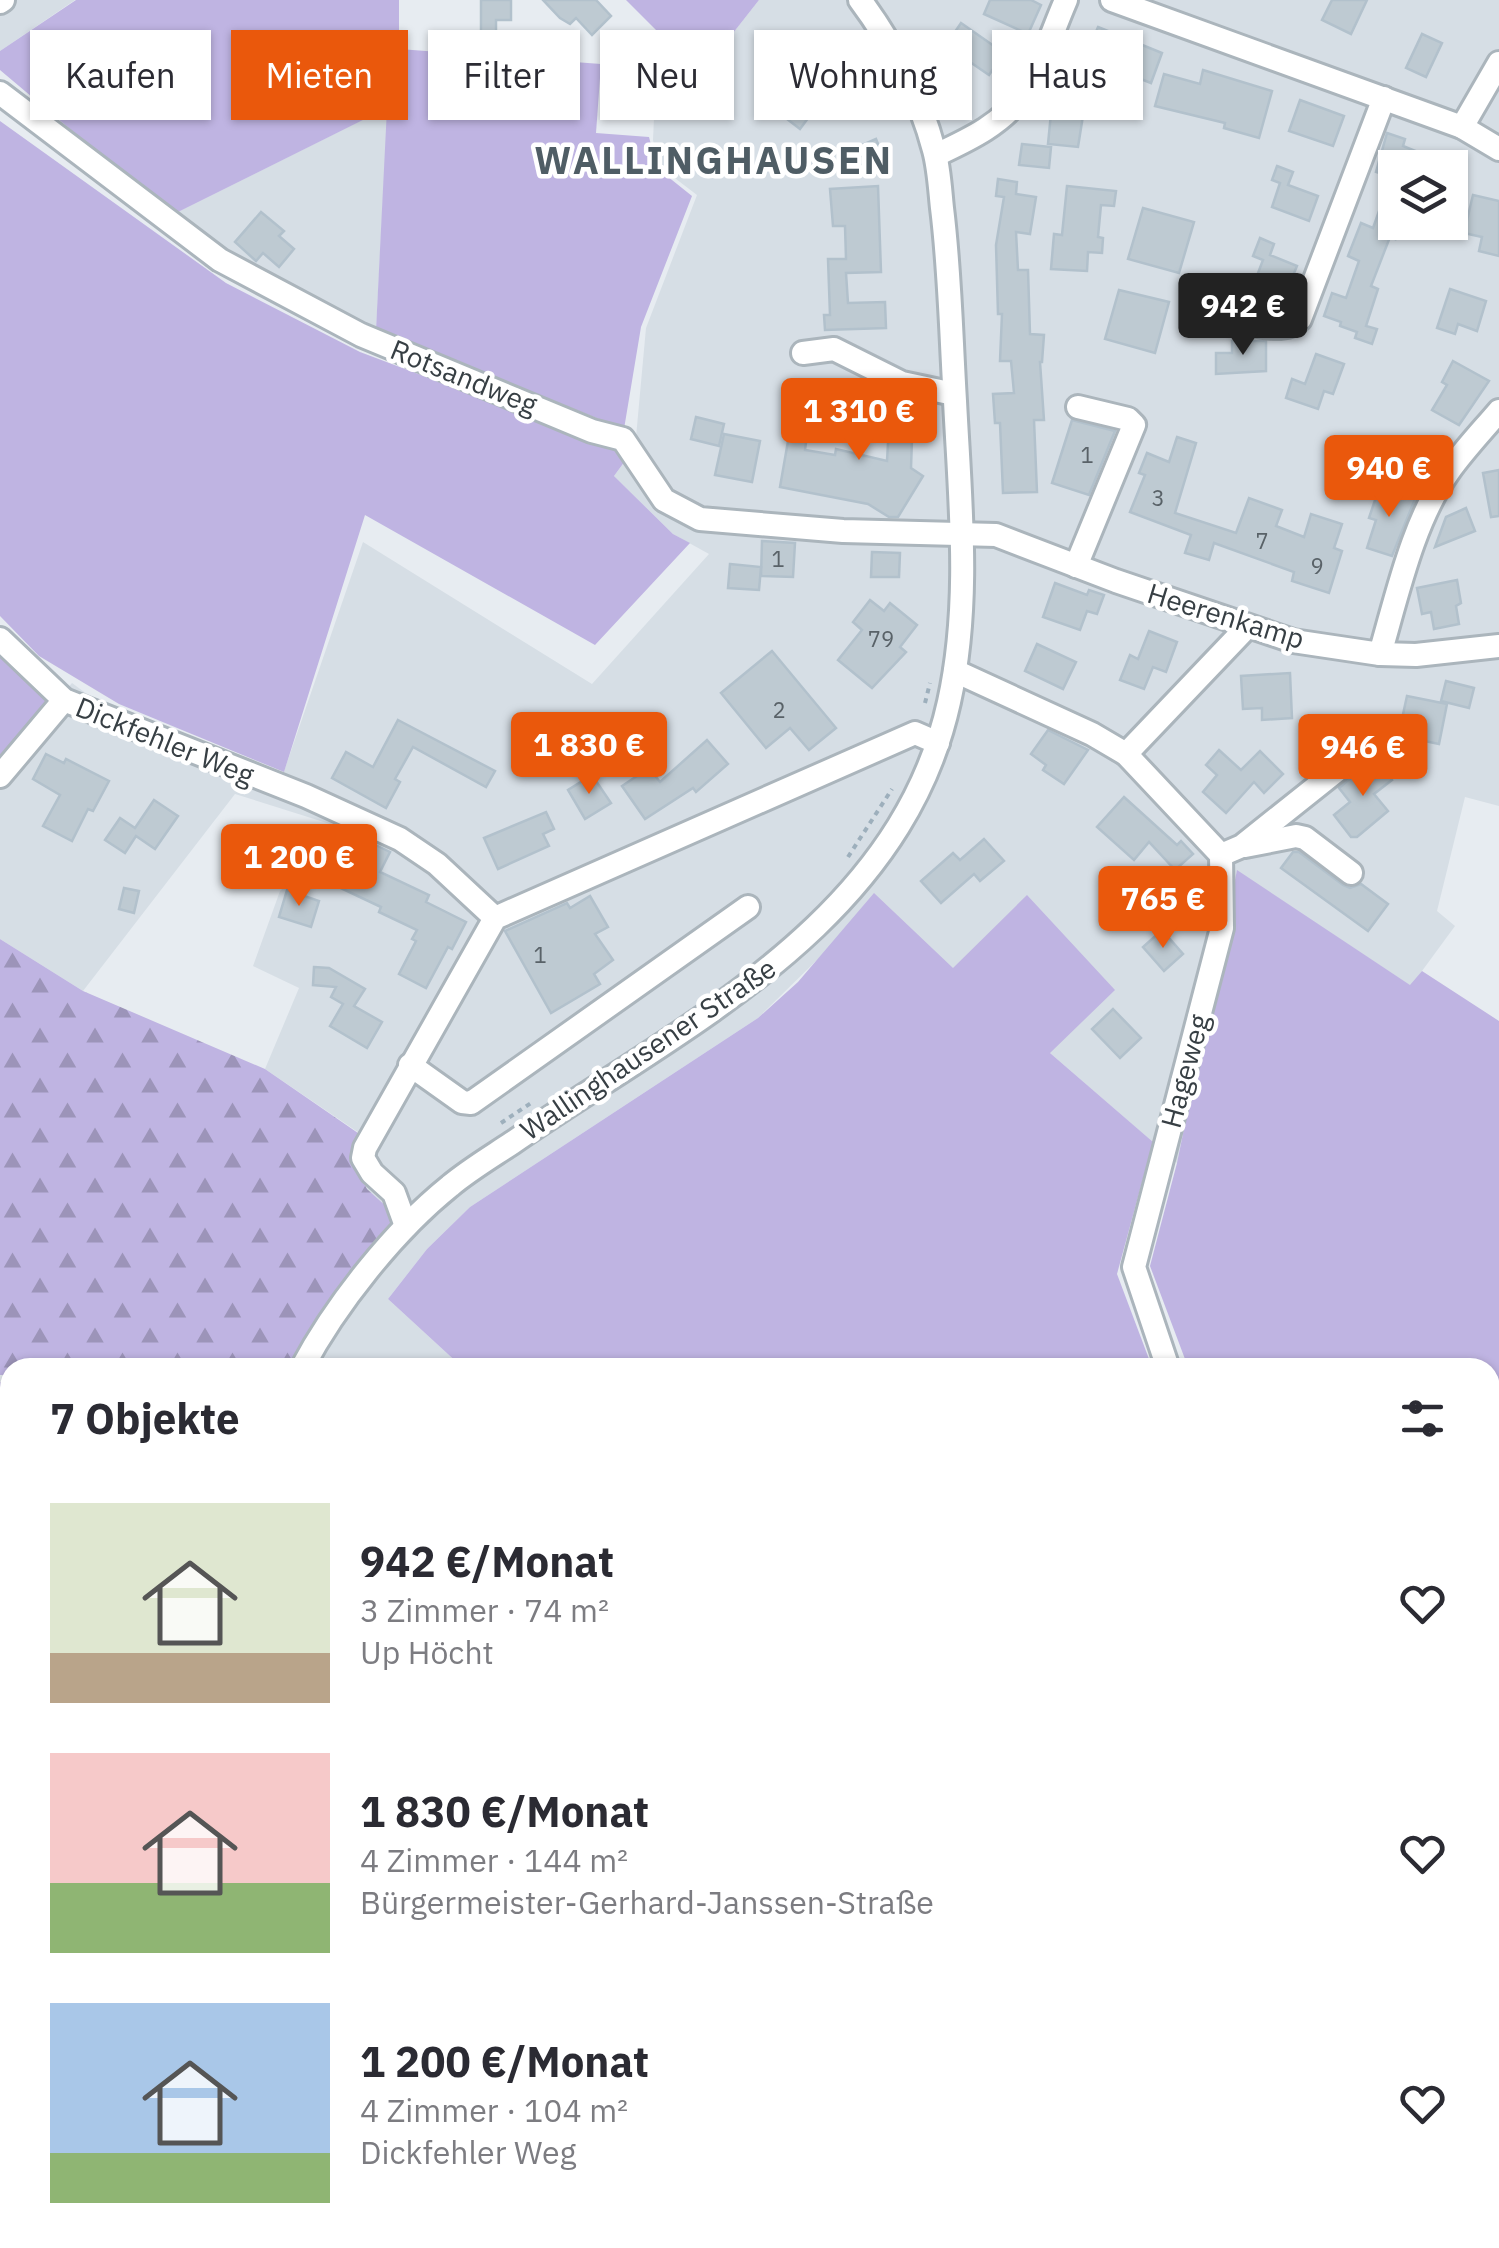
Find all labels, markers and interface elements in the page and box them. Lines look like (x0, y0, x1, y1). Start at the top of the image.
chip: Kaufen (30, 30, 211, 120)
chip: Mieten (231, 30, 408, 120)
chip: Filter (428, 30, 580, 120)
chip: Neu (600, 30, 734, 120)
chip: Wohnung (754, 30, 972, 120)
chip: Haus (992, 30, 1143, 120)
district label: WALLINGHAUSEN (534, 135, 894, 184)
map controls (1378, 150, 1468, 240)
button: layers (1378, 150, 1468, 240)
pin: 942 € (1173, 273, 1313, 358)
text: 942 € (1200, 284, 1286, 326)
street label: Rotsandweg (385, 330, 543, 423)
pin: 1 310 € (767, 378, 951, 463)
text: 1 310 € (803, 389, 915, 431)
pin: 940 € (1319, 435, 1459, 520)
house number: 1 (1080, 440, 1094, 469)
text: 940 € (1346, 446, 1432, 488)
house number: 3 (1151, 483, 1165, 512)
house number: 7 (1255, 526, 1269, 555)
house number: 1 (771, 544, 785, 573)
house number: 9 (1310, 551, 1324, 580)
street label: Heerenkamp (1143, 574, 1309, 657)
house number: 79 (868, 624, 894, 653)
street label: Dickfehler Weg (70, 688, 260, 793)
house number: 2 (772, 695, 786, 724)
pin: 1 830 € (497, 712, 681, 797)
pin: 946 € (1293, 714, 1433, 799)
text: 1 830 € (533, 723, 645, 765)
text: 946 € (1320, 725, 1406, 767)
pin: 1 200 € (207, 824, 391, 909)
text: 1 200 € (243, 835, 355, 877)
pin: 765 € (1093, 866, 1233, 951)
text: 765 € (1120, 877, 1206, 919)
house number: 1 (533, 940, 547, 969)
street label: Wallinghausener Straße (513, 949, 783, 1148)
street label: Hageweg (1152, 1010, 1217, 1132)
text: 7 Objekte (50, 1391, 240, 1446)
icon: filters (1395, 1391, 1450, 1446)
text: 942 €/Monat (360, 1534, 614, 1589)
icon: home (130, 1543, 250, 1663)
icon: heart (1395, 1576, 1450, 1631)
text: 3 Zimmer · 74 m² (360, 1589, 609, 1631)
text: Up Höcht (360, 1631, 494, 1673)
text: 1 830 €/Monat (360, 1784, 649, 1839)
icon: home (130, 1793, 250, 1913)
icon: heart (1395, 1826, 1450, 1881)
text: 4 Zimmer · 144 m² (360, 1839, 628, 1881)
text: Bürgermeister-Gerhard-Janssen-Straße (360, 1881, 934, 1923)
text: 1 200 €/Monat (360, 2034, 649, 2089)
icon: home (130, 2043, 250, 2163)
icon: heart (1395, 2076, 1450, 2131)
text: 4 Zimmer · 104 m² (360, 2089, 628, 2131)
text: Dickfehler Weg (360, 2131, 576, 2173)

